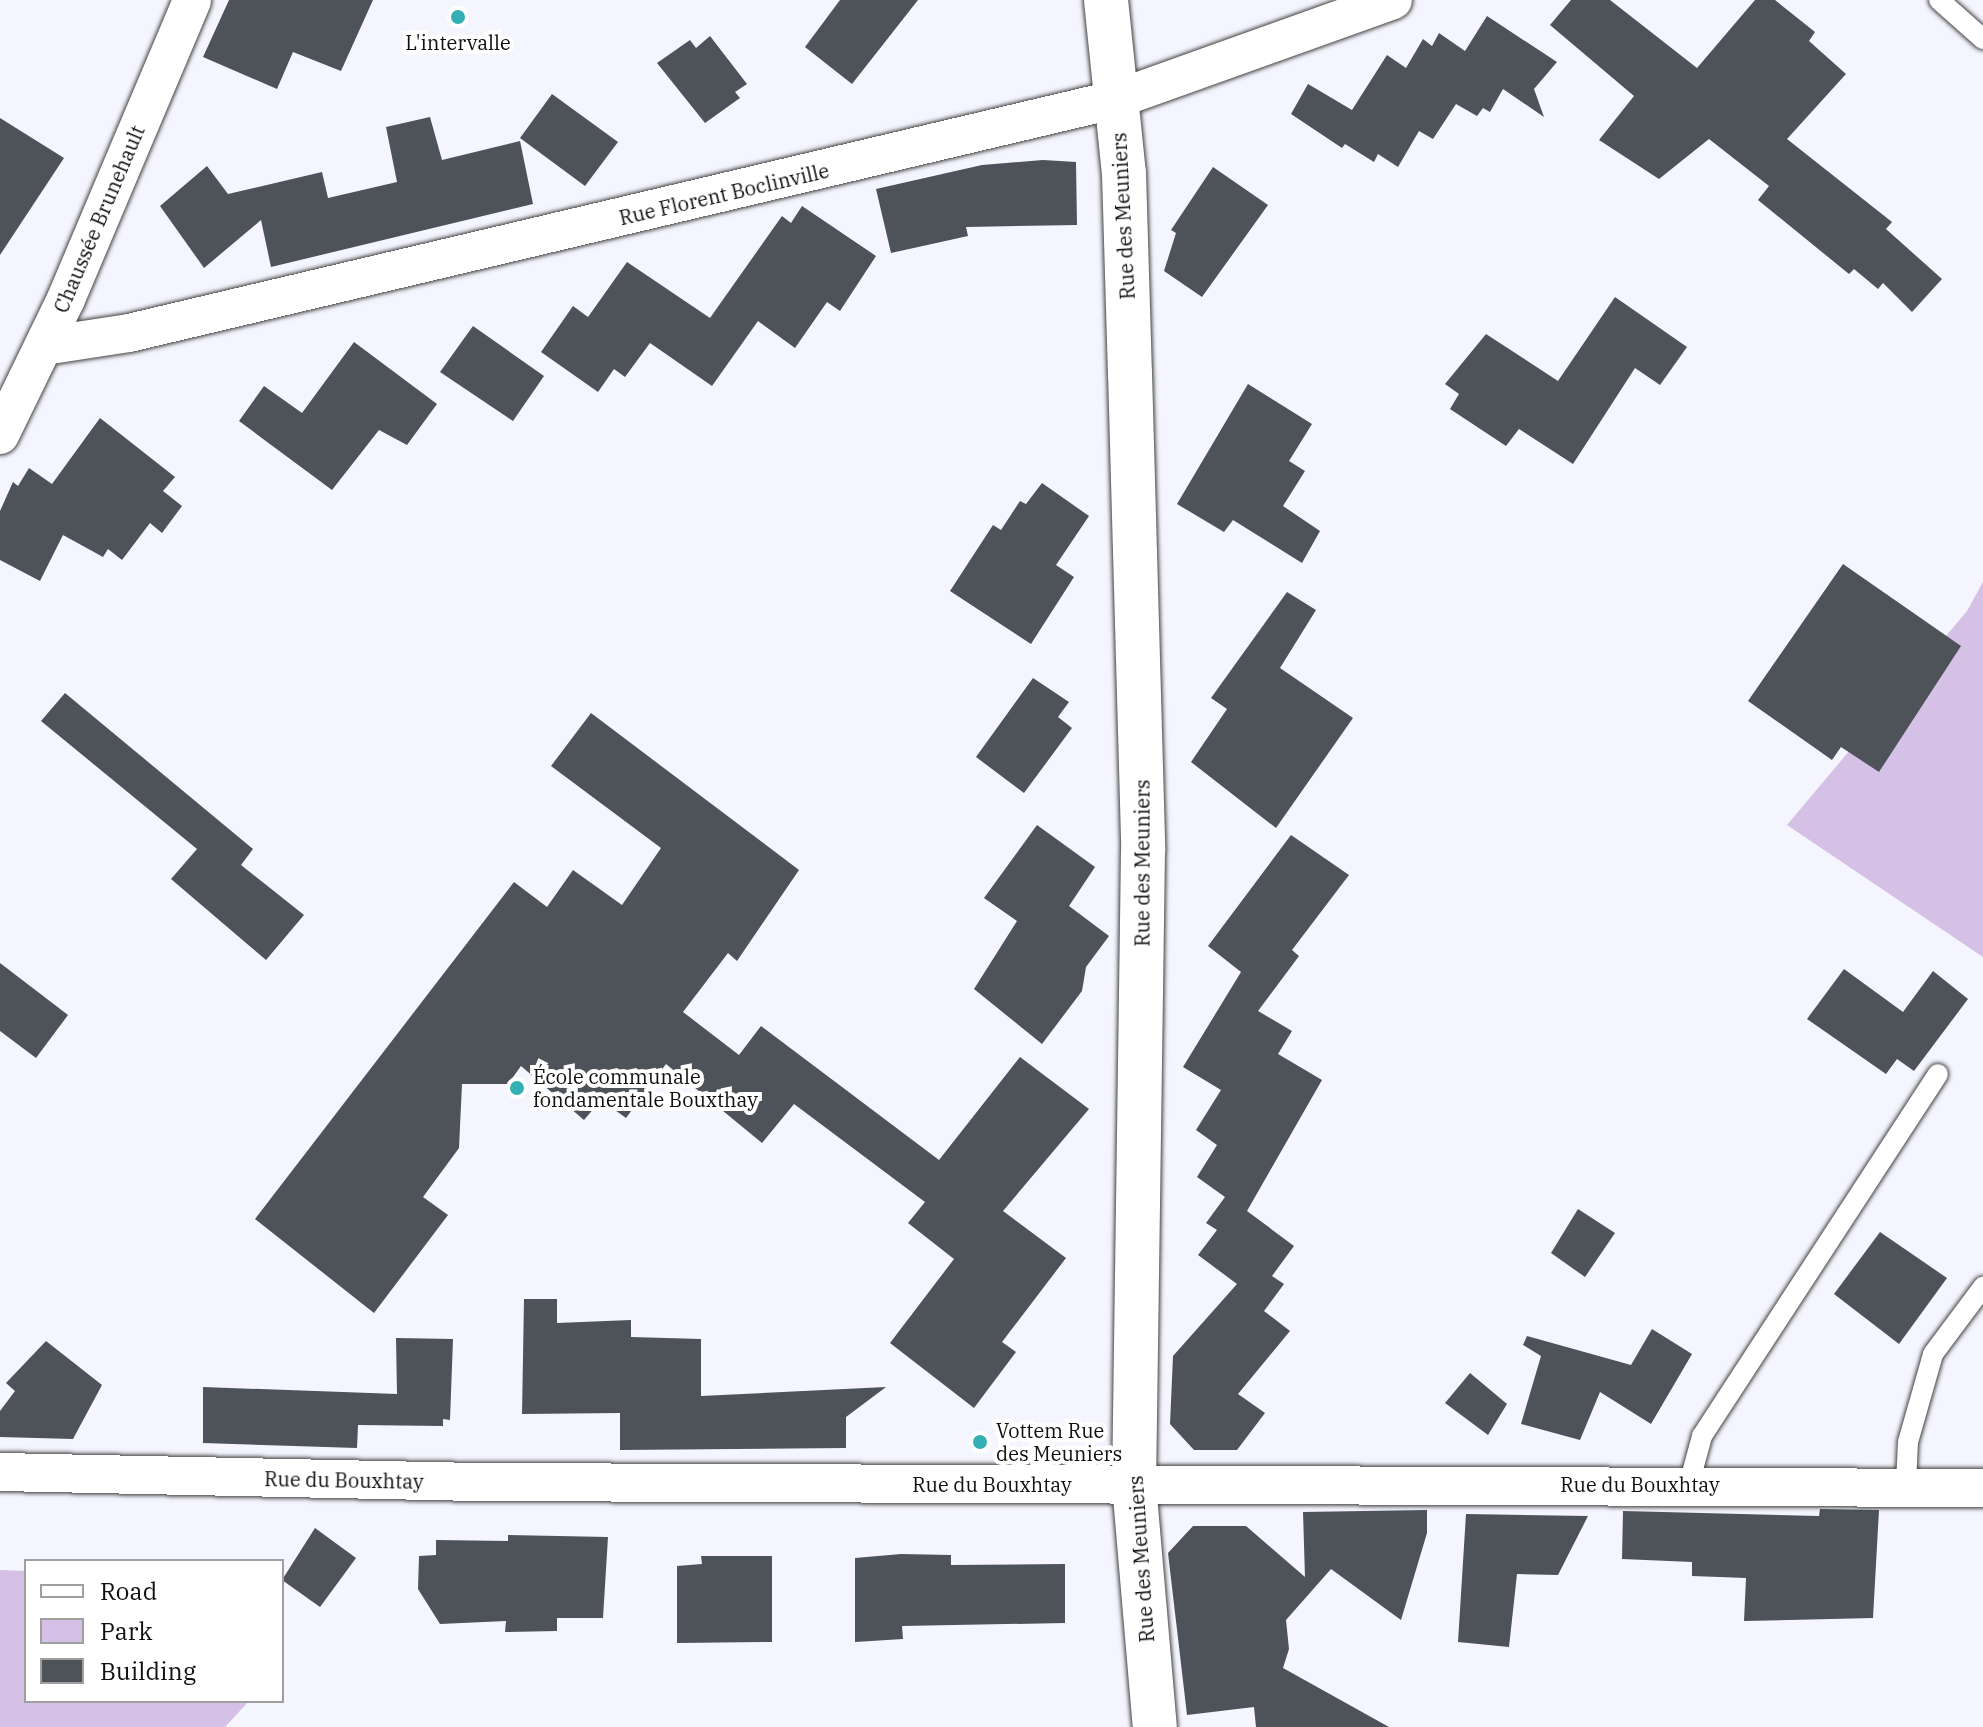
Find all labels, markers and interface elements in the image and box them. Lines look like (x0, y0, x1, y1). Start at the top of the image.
marker: L'intervalle (449, 8, 467, 26)
place label: L'intervalle (405, 30, 511, 54)
street label: Chaussée Brunehault (49, 122, 149, 316)
street label: Rue des Meuniers (1107, 132, 1139, 300)
street label: Rue Florent Boclinville (617, 158, 831, 230)
street label: Rue des Meuniers (1130, 779, 1154, 947)
place label: École communale fondamentale Bouxthay (533, 1064, 758, 1111)
marker: École communale fondamentale Bouxthay (508, 1079, 526, 1097)
place label: Vottem Rue des Meuniers (996, 1418, 1122, 1465)
marker: Vottem Rue des Meuniers (971, 1433, 989, 1451)
street label: Rue du Bouxhtay (264, 1467, 424, 1493)
street label: Rue du Bouxhtay (912, 1472, 1072, 1496)
street label: Rue du Bouxhtay (1560, 1472, 1720, 1496)
street label: Rue des Meuniers (1123, 1475, 1159, 1643)
legend (24, 1559, 284, 1703)
text: Road (100, 1575, 157, 1607)
text: Park (100, 1615, 152, 1647)
text: Building (100, 1655, 196, 1687)

